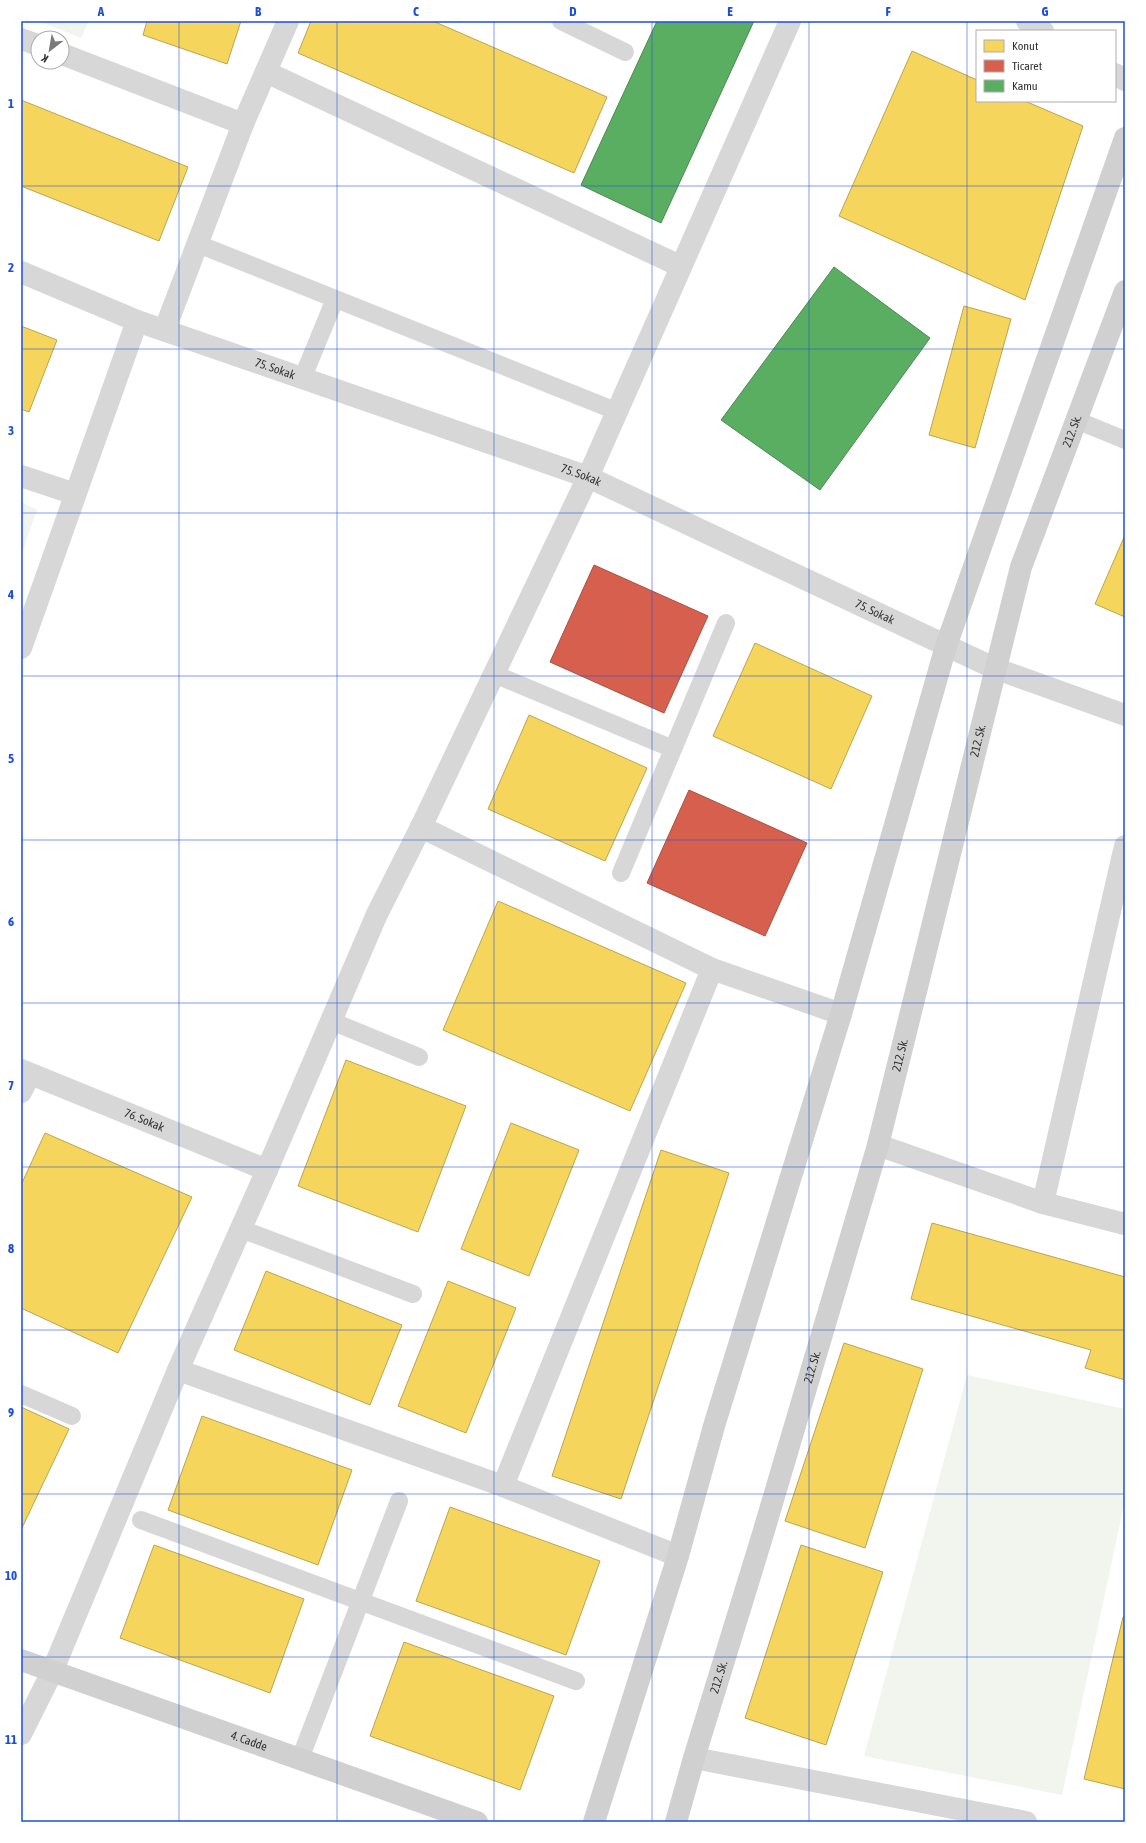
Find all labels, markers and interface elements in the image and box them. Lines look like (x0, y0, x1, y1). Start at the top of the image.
text: A (97, 4, 105, 19)
text: B (255, 4, 262, 19)
text: C (413, 4, 419, 19)
text: D (569, 4, 577, 19)
text: E (727, 4, 733, 19)
text: F (885, 4, 891, 19)
text: G (1042, 4, 1049, 19)
north arrow (30, 30, 70, 70)
legend (976, 30, 1116, 102)
text: Konut (1012, 39, 1039, 53)
text: K (39, 52, 50, 65)
text: Ticaret (1012, 59, 1043, 73)
text: Kamu (1012, 79, 1038, 93)
text: 1 (8, 96, 14, 111)
text: 2 (8, 260, 14, 275)
street label: 75. Sokak (253, 355, 298, 382)
street label: 212. Sk. (1060, 413, 1085, 449)
text: 3 (8, 423, 14, 438)
street label: 75. Sokak (559, 461, 604, 490)
text: 4 (7, 587, 14, 602)
street label: 75. Sokak (853, 597, 897, 627)
street label: 212. Sk. (967, 723, 989, 758)
text: 5 (8, 751, 14, 766)
text: 6 (8, 914, 14, 929)
street label: 212. Sk. (889, 1037, 911, 1073)
text: 7 (8, 1078, 14, 1093)
street label: 76. Sokak (122, 1106, 167, 1135)
text: 8 (8, 1241, 14, 1256)
street label: 212. Sk. (801, 1349, 824, 1385)
text: 9 (8, 1405, 14, 1420)
text: 10 (5, 1568, 17, 1583)
street label: 212. Sk. (707, 1659, 730, 1695)
street label: 4. Cadde (229, 1728, 269, 1754)
text: 11 (5, 1732, 17, 1747)

